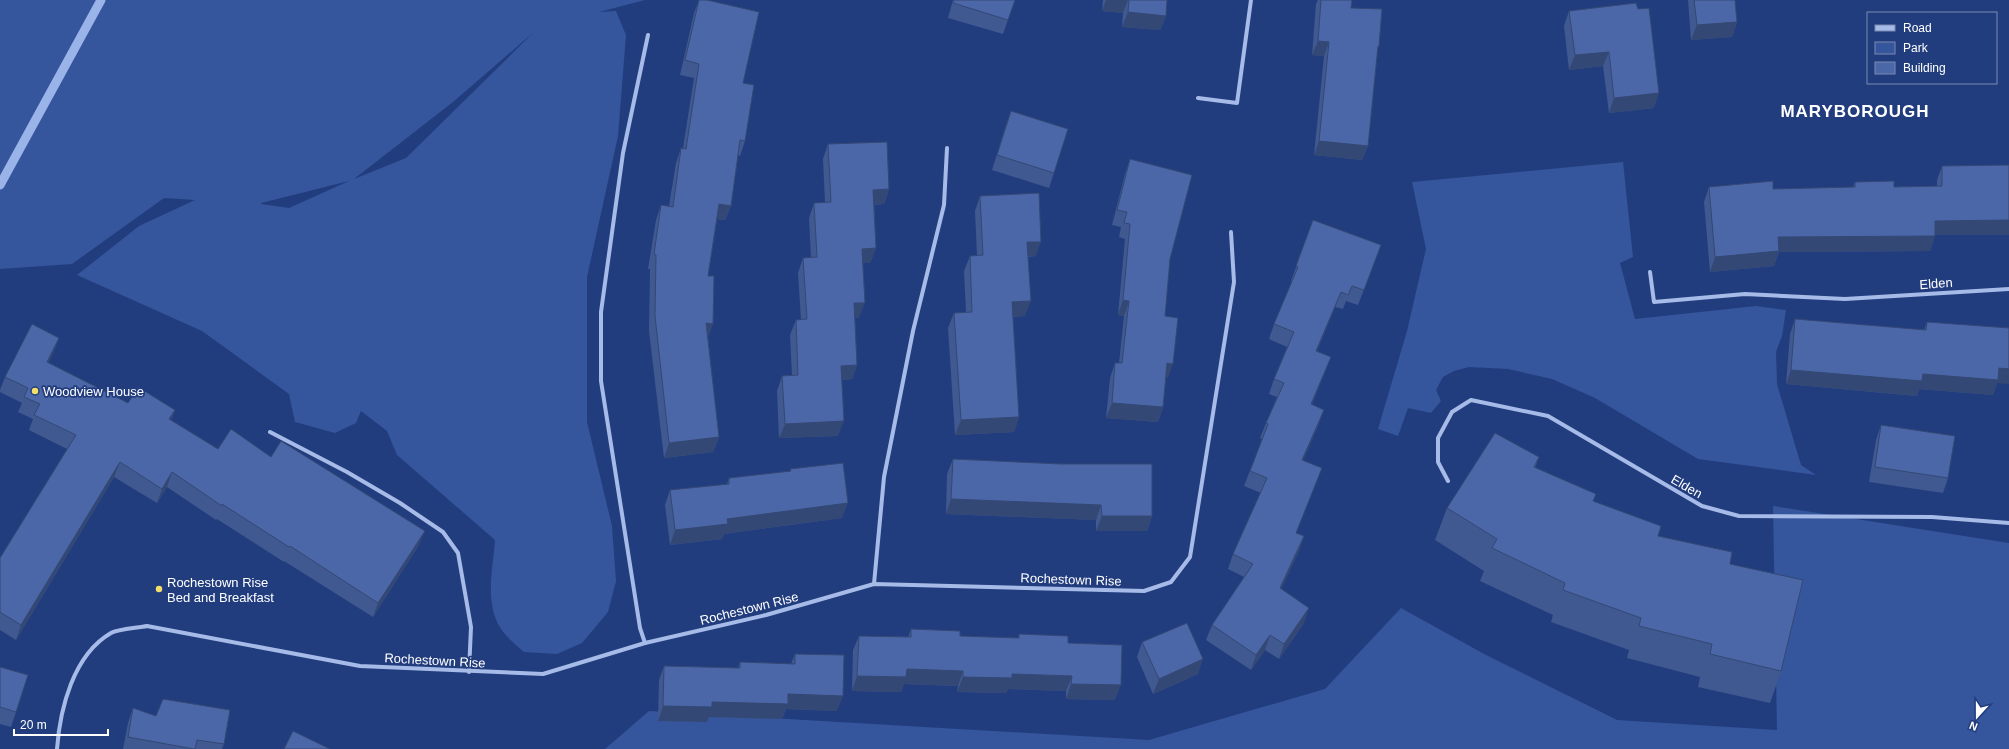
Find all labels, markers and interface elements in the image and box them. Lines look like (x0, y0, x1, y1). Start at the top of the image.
legend (1867, 12, 1997, 84)
text: Road (1903, 21, 1932, 35)
text: Park (1903, 41, 1929, 55)
text: Building (1903, 61, 1946, 75)
district label: MARYBOROUGH (1780, 102, 1930, 121)
street label: Elden (1919, 275, 1953, 292)
place label: Woodview House (43, 384, 144, 399)
marker: Woodview House (30, 386, 40, 396)
street label: Elden (1669, 472, 1705, 501)
street label: Rochestown Rise (1020, 570, 1122, 589)
place label: Rochestown Rise Bed and Breakfast (167, 575, 274, 605)
marker: Rochestown Rise Bed and Breakfast (154, 584, 164, 594)
street label: Rochestown Rise (698, 589, 800, 628)
street label: Rochestown Rise (384, 650, 486, 671)
north arrow (1957, 697, 1997, 737)
scale bar (14, 711, 108, 737)
text: 20 m (20, 718, 47, 732)
text: N (1968, 719, 1979, 733)

